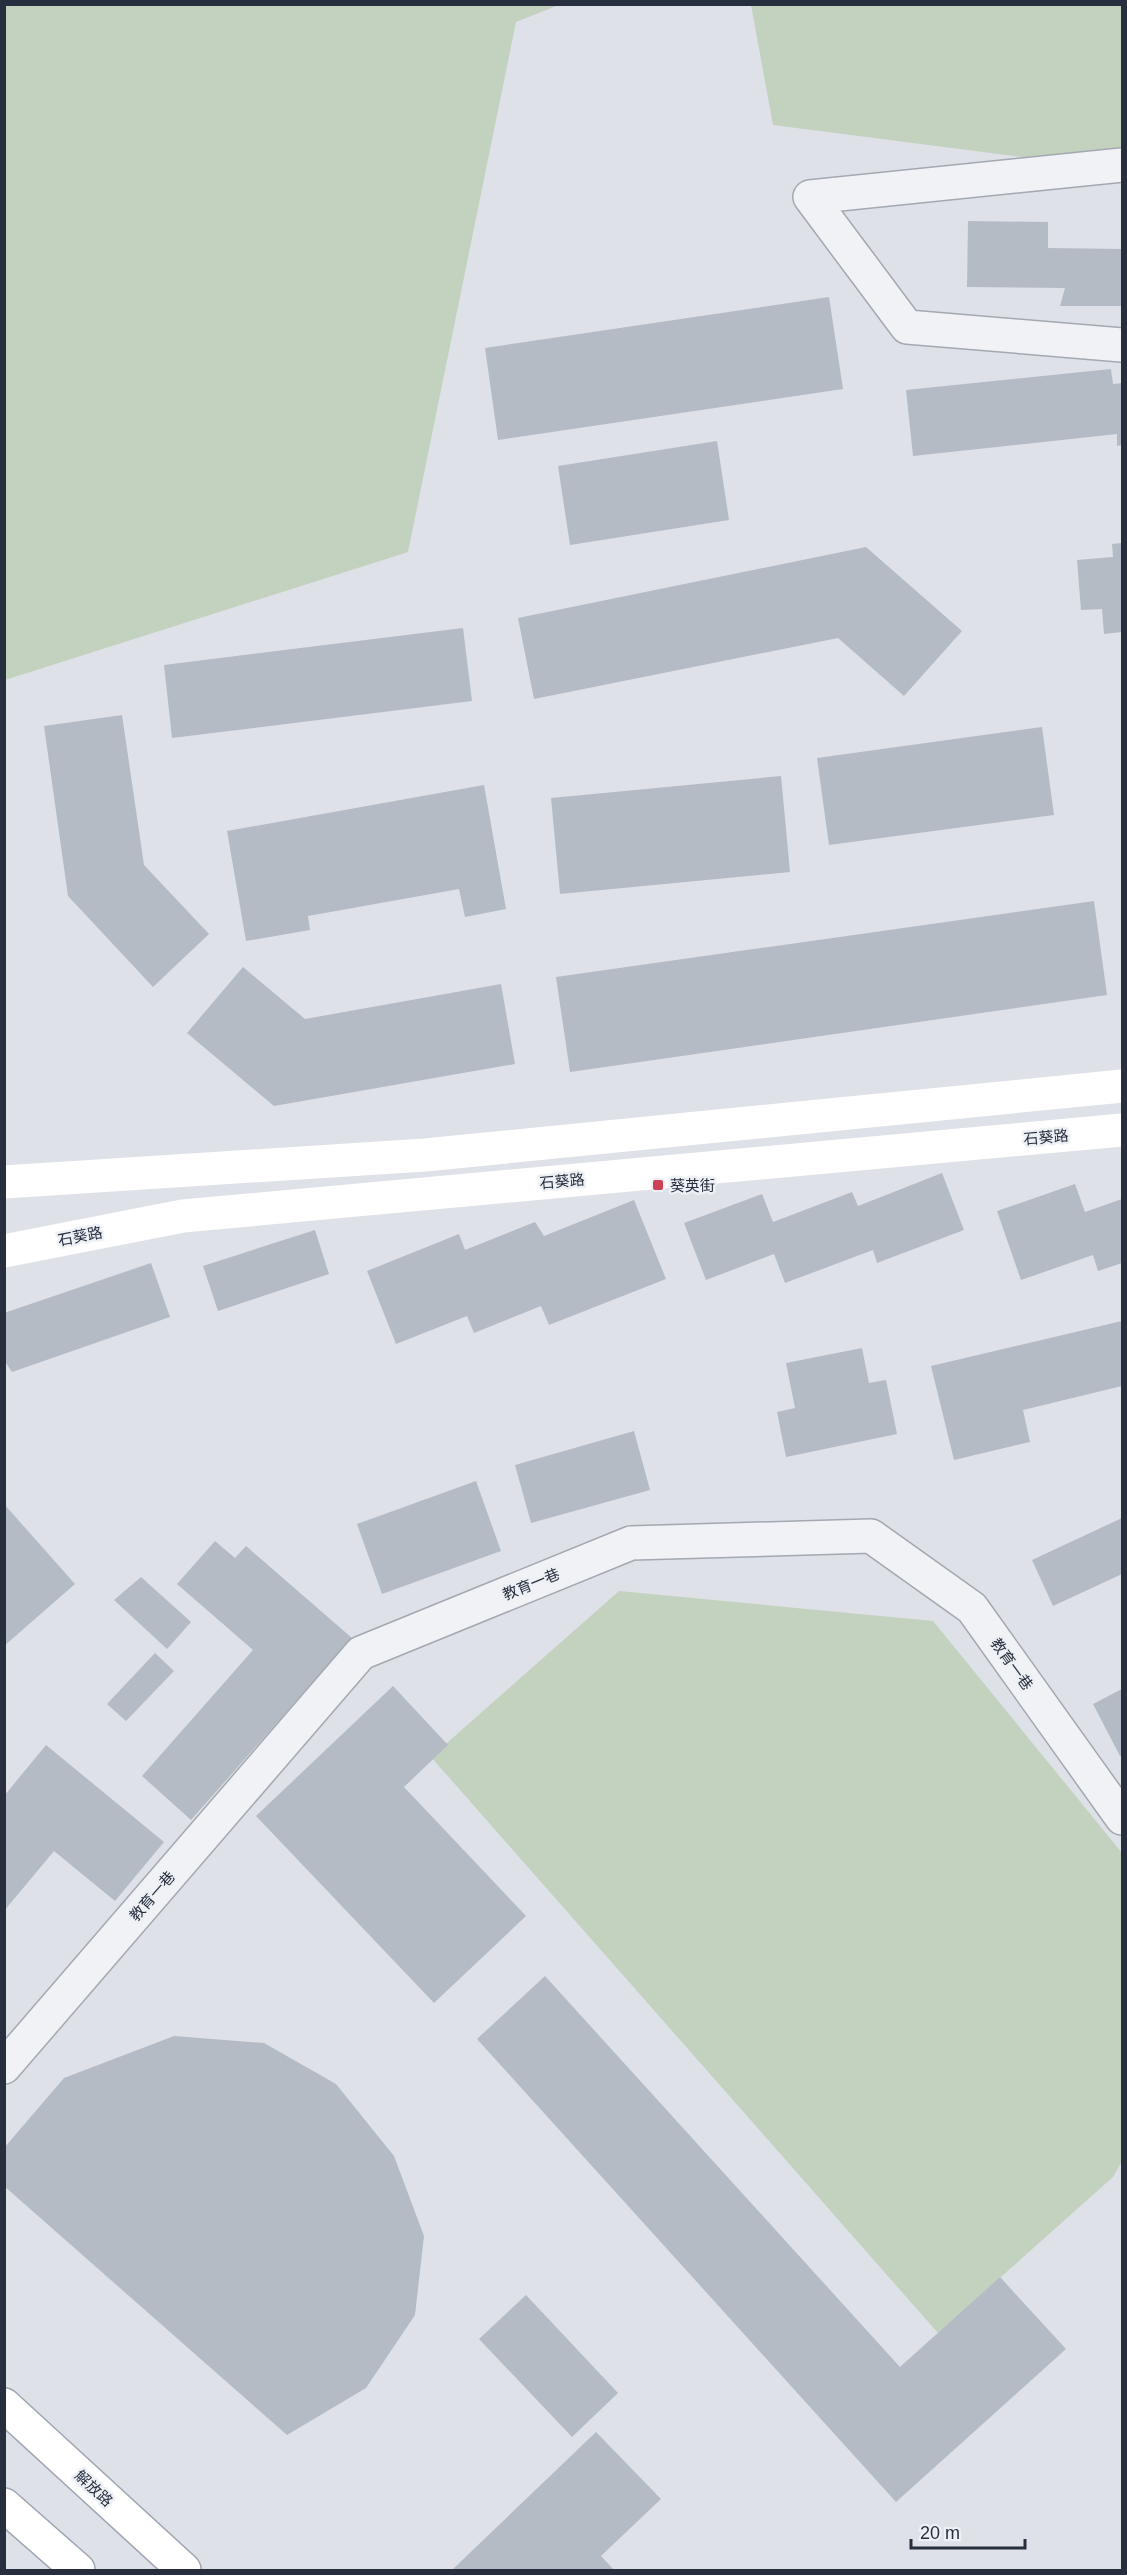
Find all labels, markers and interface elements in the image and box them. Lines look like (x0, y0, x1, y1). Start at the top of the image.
street label: 石葵路 (1023, 1127, 1069, 1147)
street label: 石葵路 (539, 1171, 585, 1191)
place label: 葵英街 (670, 1177, 715, 1194)
marker: 葵英街 (651, 1178, 665, 1192)
street label: 石葵路 (56, 1223, 104, 1249)
street label: 教育一巷 (500, 1565, 562, 1603)
street label: 教育一巷 (987, 1635, 1037, 1693)
street label: 教育一巷 (126, 1868, 178, 1924)
street label: 解放路 (72, 2466, 116, 2510)
scale bar (911, 2512, 1025, 2550)
text: 20 m (920, 2523, 960, 2543)

